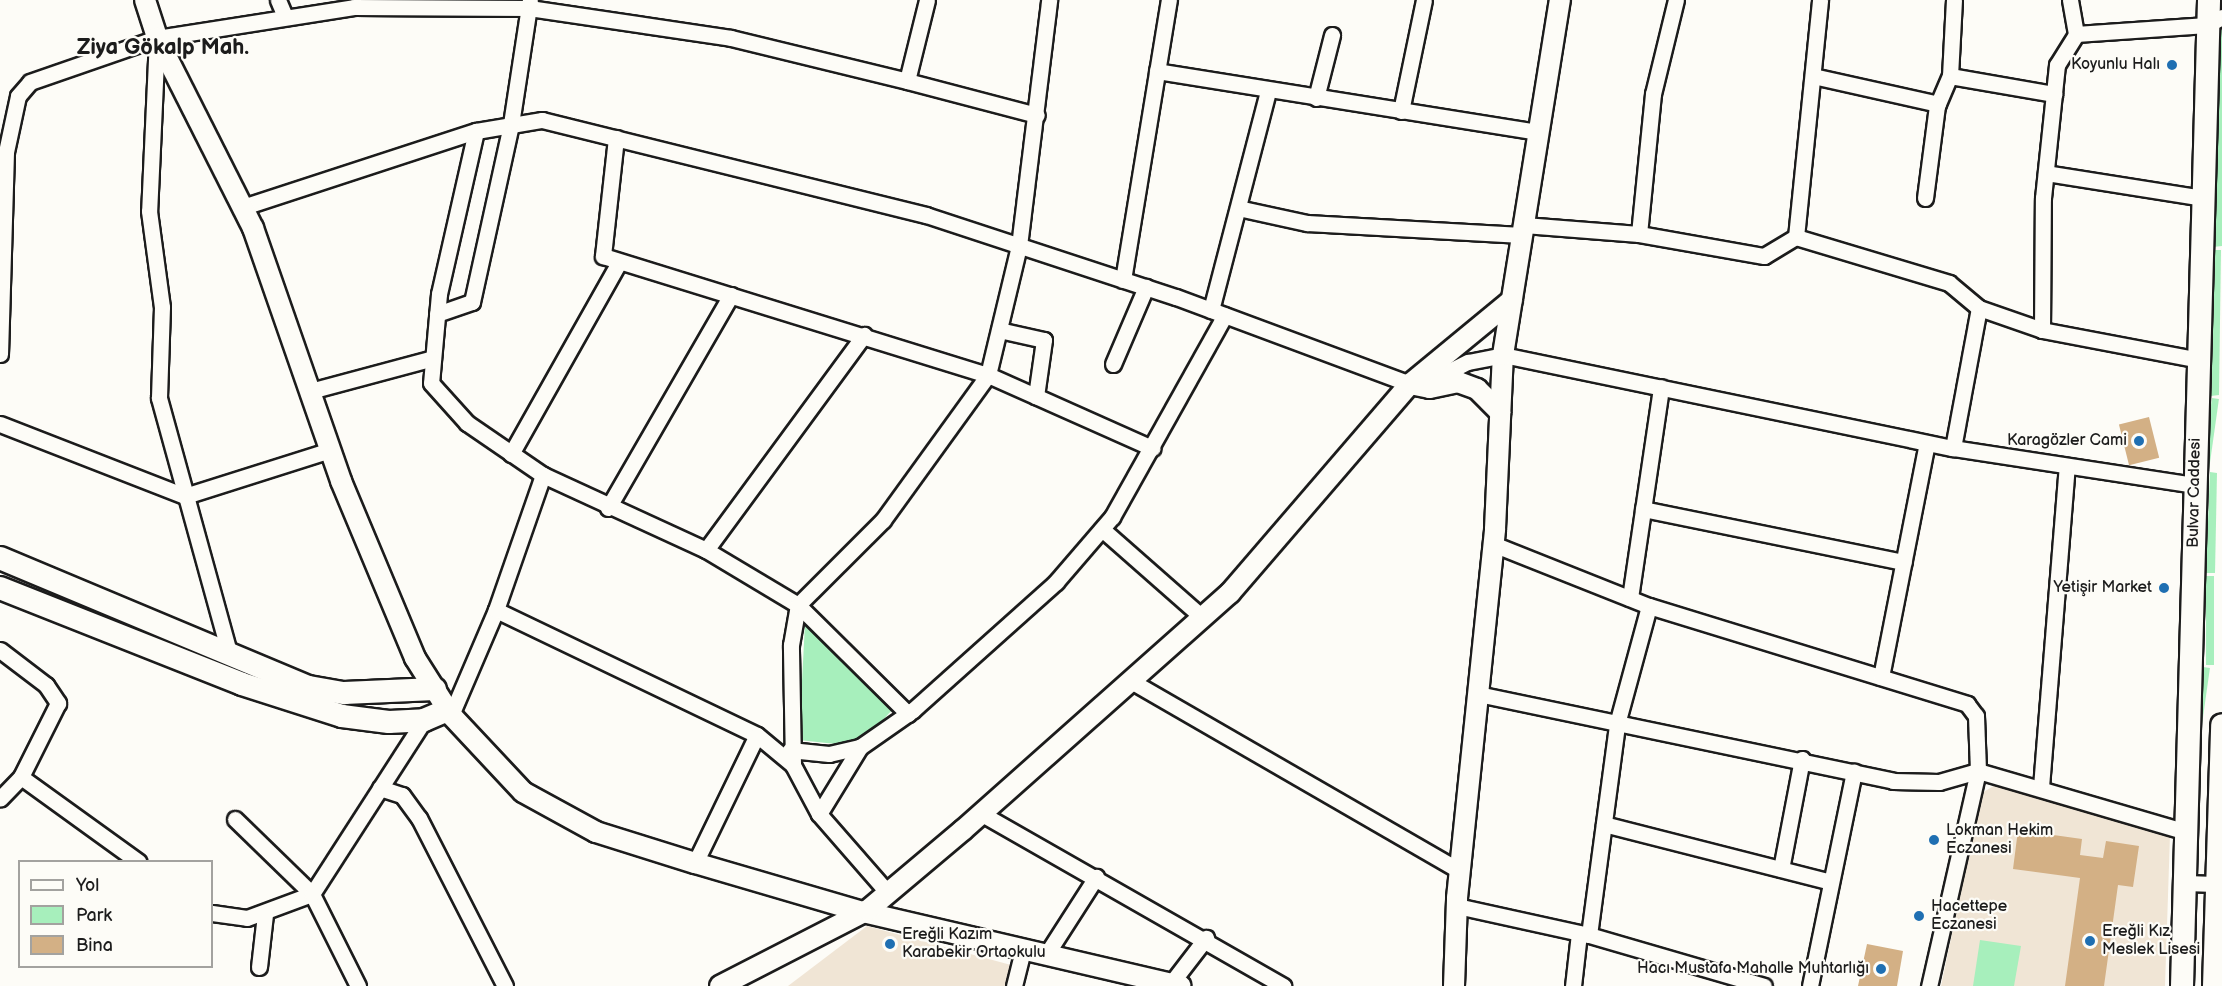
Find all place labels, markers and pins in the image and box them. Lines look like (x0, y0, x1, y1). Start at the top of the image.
place label: Koyunlu Halı (2071, 55, 2160, 75)
marker: Koyunlu Halı (2165, 58, 2179, 72)
place label: Karagözler Cami (2007, 431, 2127, 451)
marker: Karagözler Cami (2132, 434, 2146, 448)
place label: Yetişir Market (2054, 578, 2152, 598)
marker: Yetişir Market (2157, 581, 2171, 595)
place label: Lokman Hekim Eczanesi (1946, 821, 2053, 859)
marker: Lokman Hekim Eczanesi (1927, 833, 1941, 847)
place label: Hacettepe Eczanesi (1931, 897, 2007, 935)
marker: Hacettepe Eczanesi (1912, 909, 1926, 923)
place label: Ereğli Kız Meslek Lisesi (2102, 922, 2200, 960)
place label: Ereğli Kazım Karabekir Ortaokulu (902, 925, 1046, 963)
marker: Ereğli Kız Meslek Lisesi (2083, 934, 2097, 948)
marker: Ereğli Kazım Karabekir Ortaokulu (883, 937, 897, 951)
place label: Hacı Mustafa Mahalle Muhtarlığı (1637, 959, 1869, 979)
marker: Hacı Mustafa Mahalle Muhtarlığı (1874, 962, 1888, 976)

